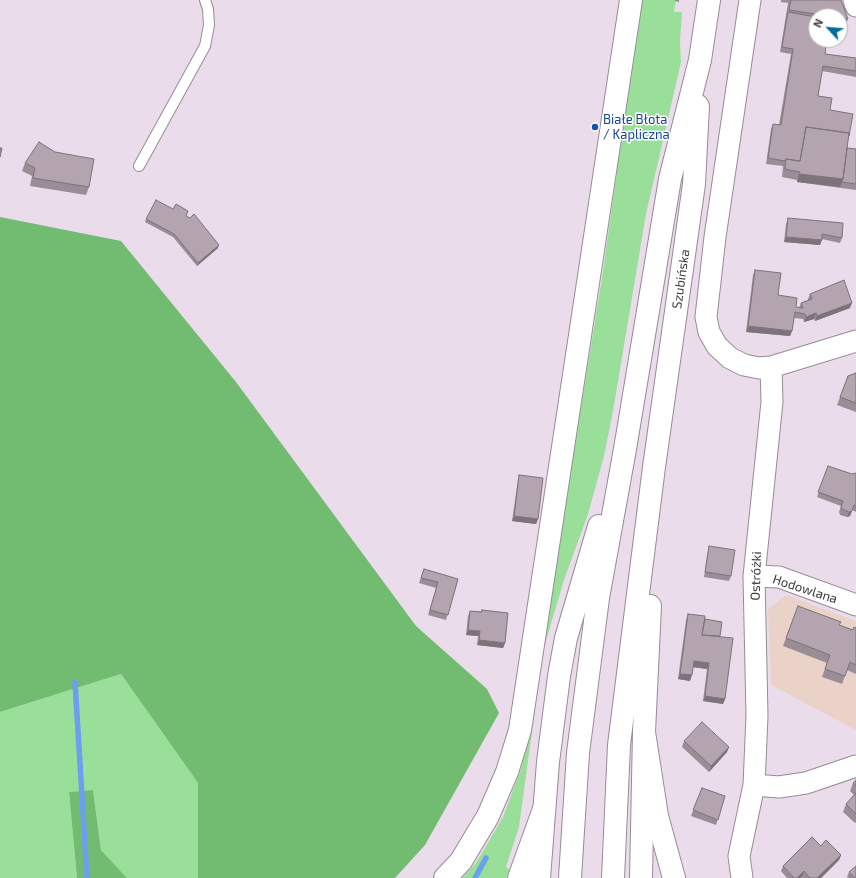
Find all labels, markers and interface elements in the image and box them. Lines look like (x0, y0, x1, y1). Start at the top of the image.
north arrow (808, 8, 848, 48)
text: N (810, 17, 825, 29)
place label: Białe Błota / Kapliczna (603, 112, 670, 143)
marker: Białe Błota / Kapliczna (590, 122, 600, 132)
street label: Szubińska (669, 248, 693, 310)
street label: Ostróżki (747, 551, 765, 601)
street label: Hodowlana (771, 571, 839, 607)

